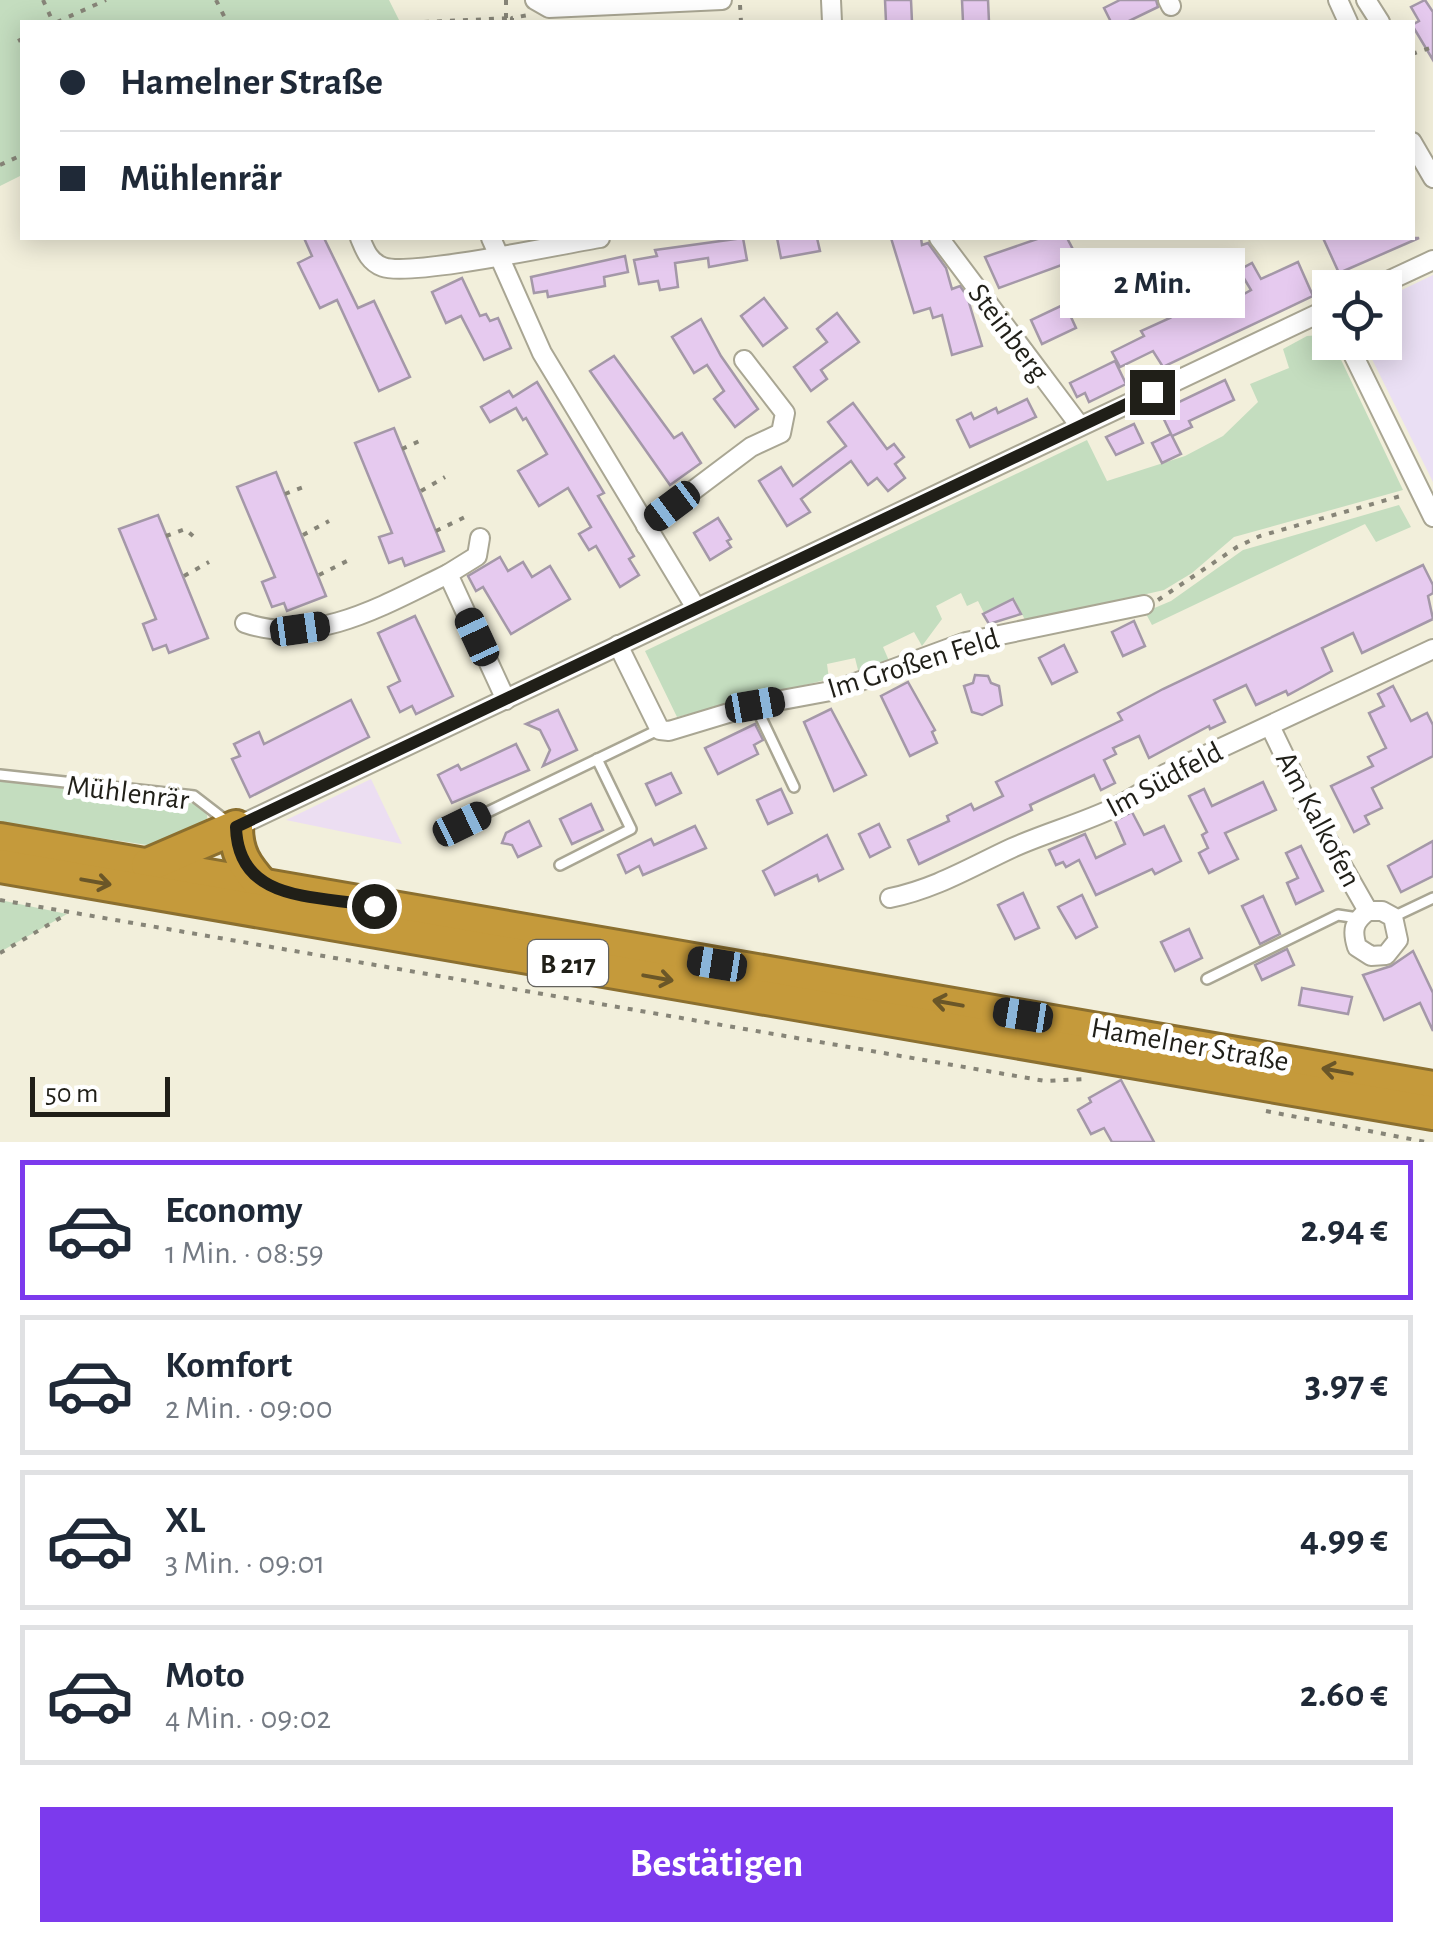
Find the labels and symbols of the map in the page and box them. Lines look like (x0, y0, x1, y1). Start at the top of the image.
callout: 2 Min. (1060, 247, 1244, 317)
street label: Steinberg (962, 278, 1055, 387)
route end (1130, 370, 1175, 415)
car (639, 476, 705, 536)
car (451, 603, 503, 671)
car (268, 610, 332, 648)
street label: Im Großen Feld (824, 624, 1003, 704)
car (723, 685, 787, 725)
street label: Im Südfeld (1101, 737, 1228, 823)
street label: Am Kalkofen (1270, 747, 1366, 892)
street label: Mühlenrär (65, 771, 191, 815)
car (428, 797, 496, 851)
one-way arrow (79, 873, 112, 892)
route start (352, 884, 397, 929)
road number: B 217 (528, 940, 608, 986)
car (685, 944, 749, 984)
one-way arrow (641, 969, 674, 988)
one-way arrow (932, 993, 965, 1011)
car (991, 995, 1055, 1035)
street label: Hamelner Straße (1089, 1013, 1291, 1077)
one-way arrow (1321, 1061, 1354, 1080)
scale bar (30, 1072, 170, 1116)

